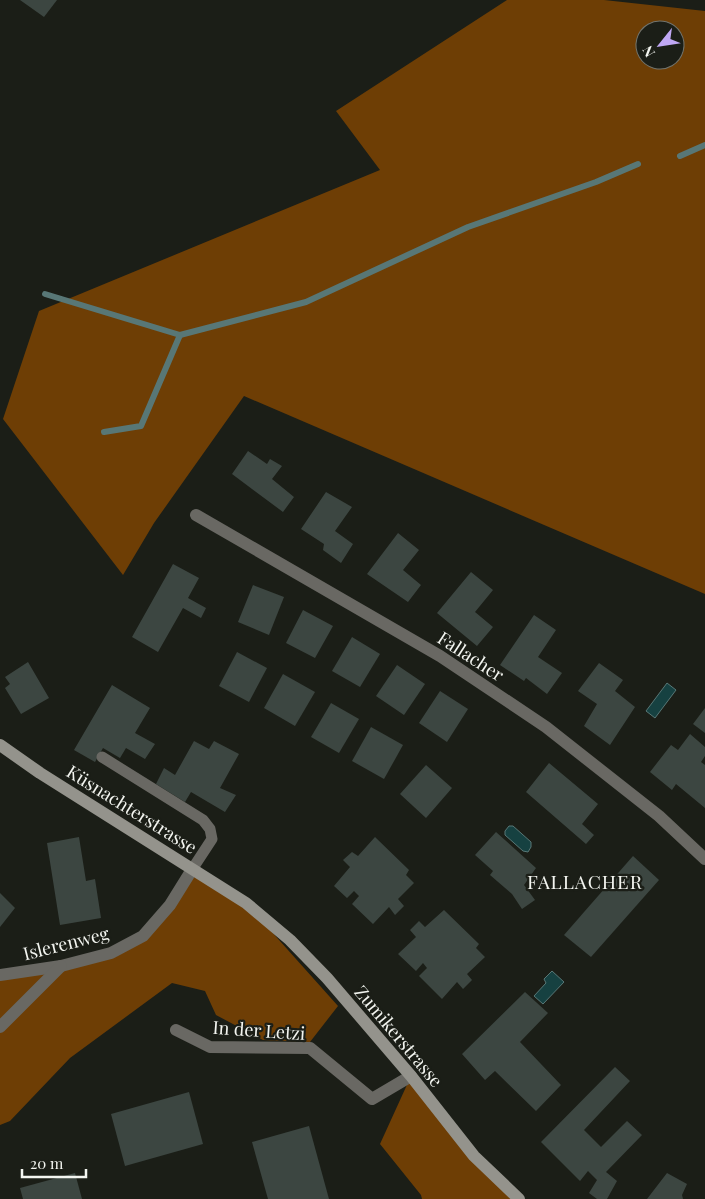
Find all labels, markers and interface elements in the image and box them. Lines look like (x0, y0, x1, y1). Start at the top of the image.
north arrow (635, 20, 685, 70)
text: N (638, 43, 659, 61)
street label: Fallacher (433, 626, 509, 686)
street label: Küsnachterstrasse (62, 759, 202, 859)
district label: FALLACHER (527, 868, 643, 894)
street label: Islerenweg (21, 921, 112, 965)
street label: Zumikerstrasse (350, 980, 448, 1092)
street label: In der Letzi (212, 1015, 306, 1045)
scale bar (22, 1146, 86, 1178)
text: 20 m (30, 1153, 64, 1173)

